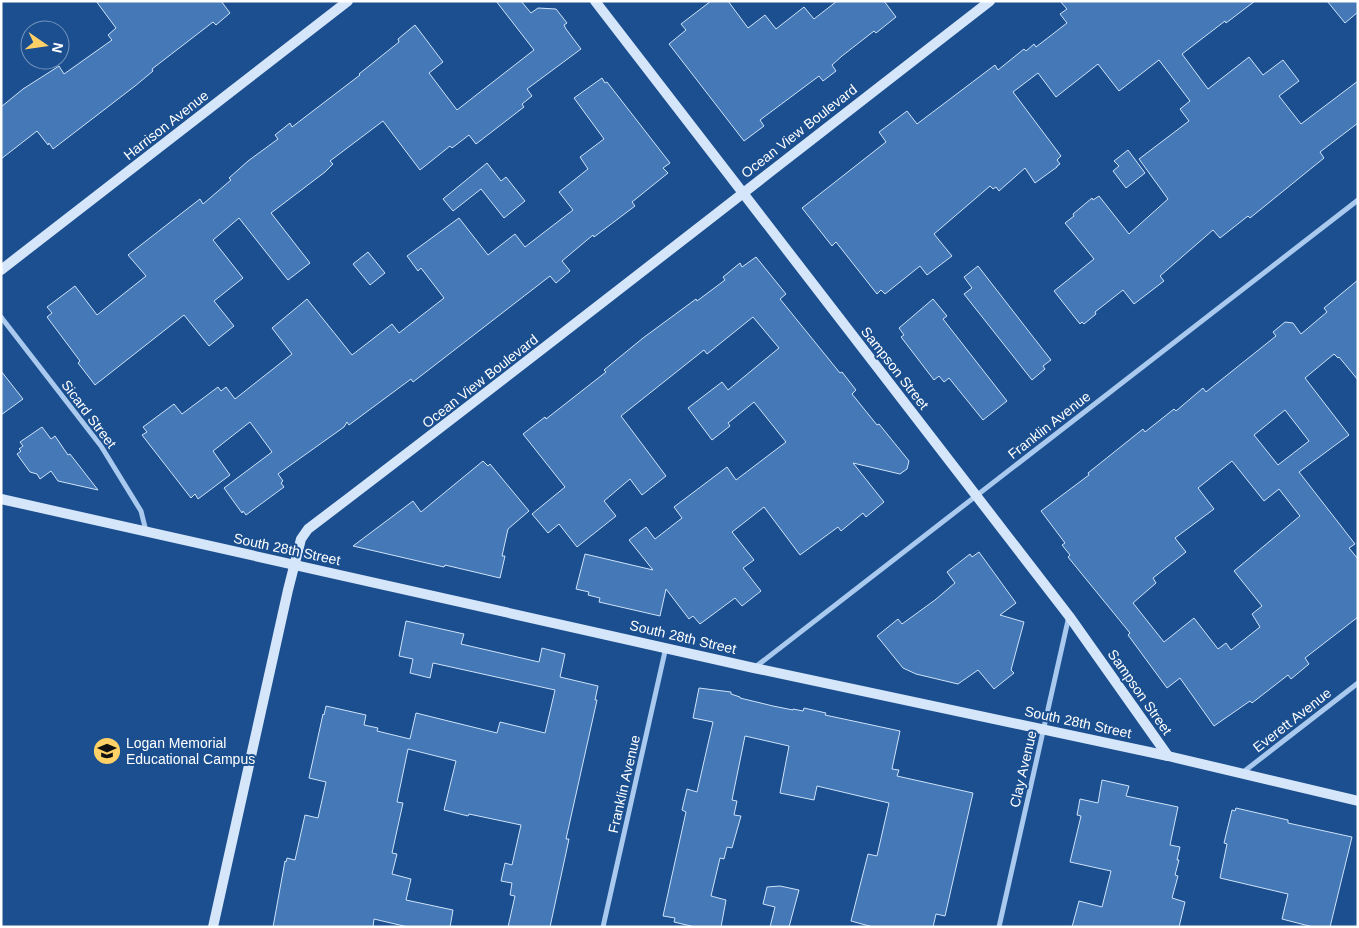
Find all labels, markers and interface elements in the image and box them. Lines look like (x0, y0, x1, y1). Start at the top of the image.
north arrow (20, 20, 70, 70)
text: N (49, 41, 67, 55)
street label: Ocean View Boulevard (738, 81, 860, 181)
street label: Harrison Avenue (120, 87, 212, 163)
street label: Sampson Street (858, 324, 932, 413)
street label: Ocean View Boulevard (419, 331, 541, 431)
street label: Sicard Street (58, 377, 120, 451)
street label: Franklin Avenue (1005, 388, 1094, 462)
street label: South 28th Street (232, 530, 342, 568)
street label: South 28th Street (628, 617, 738, 657)
street label: Sampson Street (1105, 646, 1175, 738)
street label: Everett Avenue (1250, 684, 1334, 755)
street label: South 28th Street (1023, 703, 1133, 741)
street label: Clay Avenue (1006, 729, 1040, 809)
street label: Franklin Avenue (605, 733, 643, 835)
place label: Logan Memorial Educational Campus (126, 735, 255, 767)
school or university icon: Logan Memorial Educational Campus (92, 736, 122, 766)

